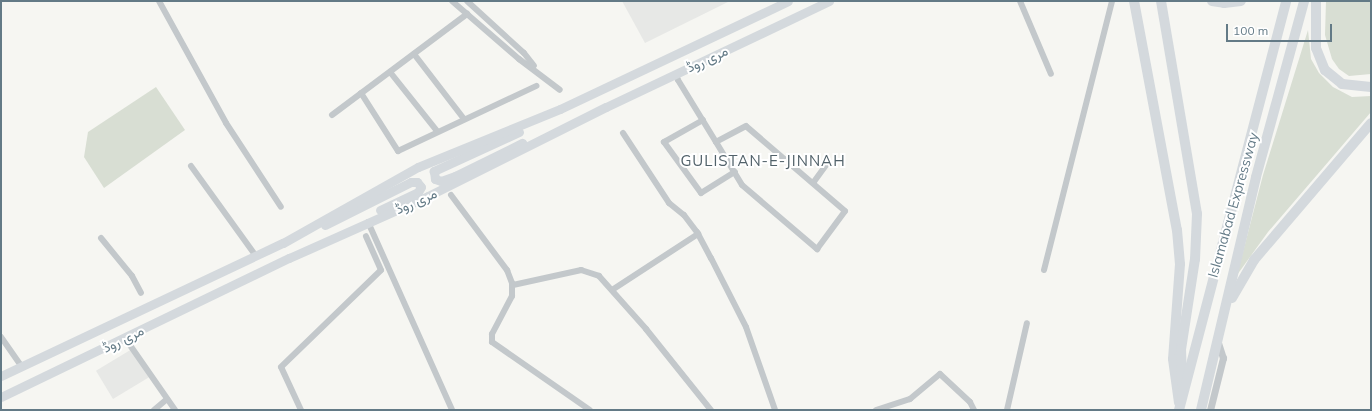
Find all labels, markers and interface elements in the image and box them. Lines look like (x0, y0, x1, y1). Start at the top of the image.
scale bar (1228, 16, 1334, 42)
text: 100 m (1233, 23, 1268, 38)
street label: مری روڈ (684, 42, 730, 76)
street label: Islamabad Expressway (1204, 131, 1262, 279)
district label: GULISTAN-E-JINNAH (680, 152, 846, 170)
street label: مری روڈ (393, 184, 439, 218)
street label: مری روڈ (100, 322, 146, 356)

